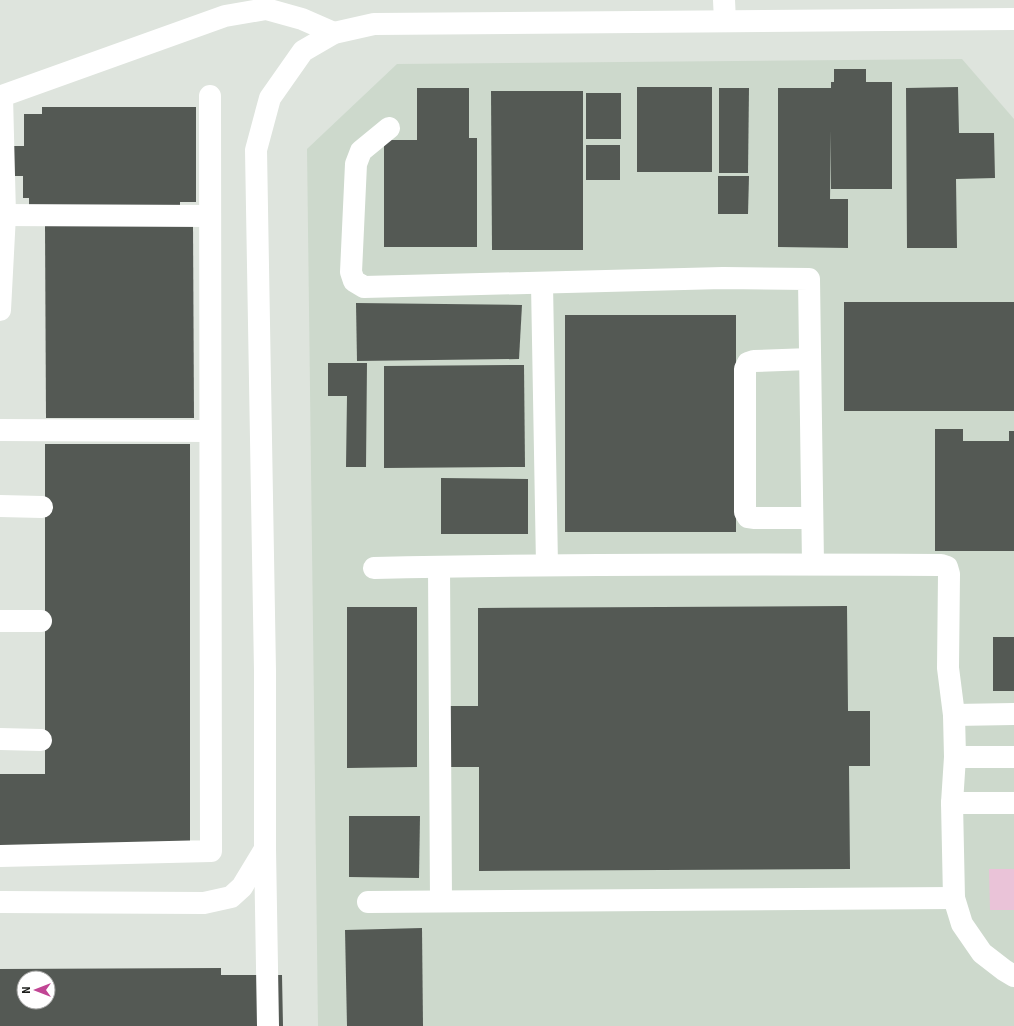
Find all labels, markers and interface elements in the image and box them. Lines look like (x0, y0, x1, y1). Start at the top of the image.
north arrow (16, 970, 56, 1010)
text: N (19, 986, 34, 994)

